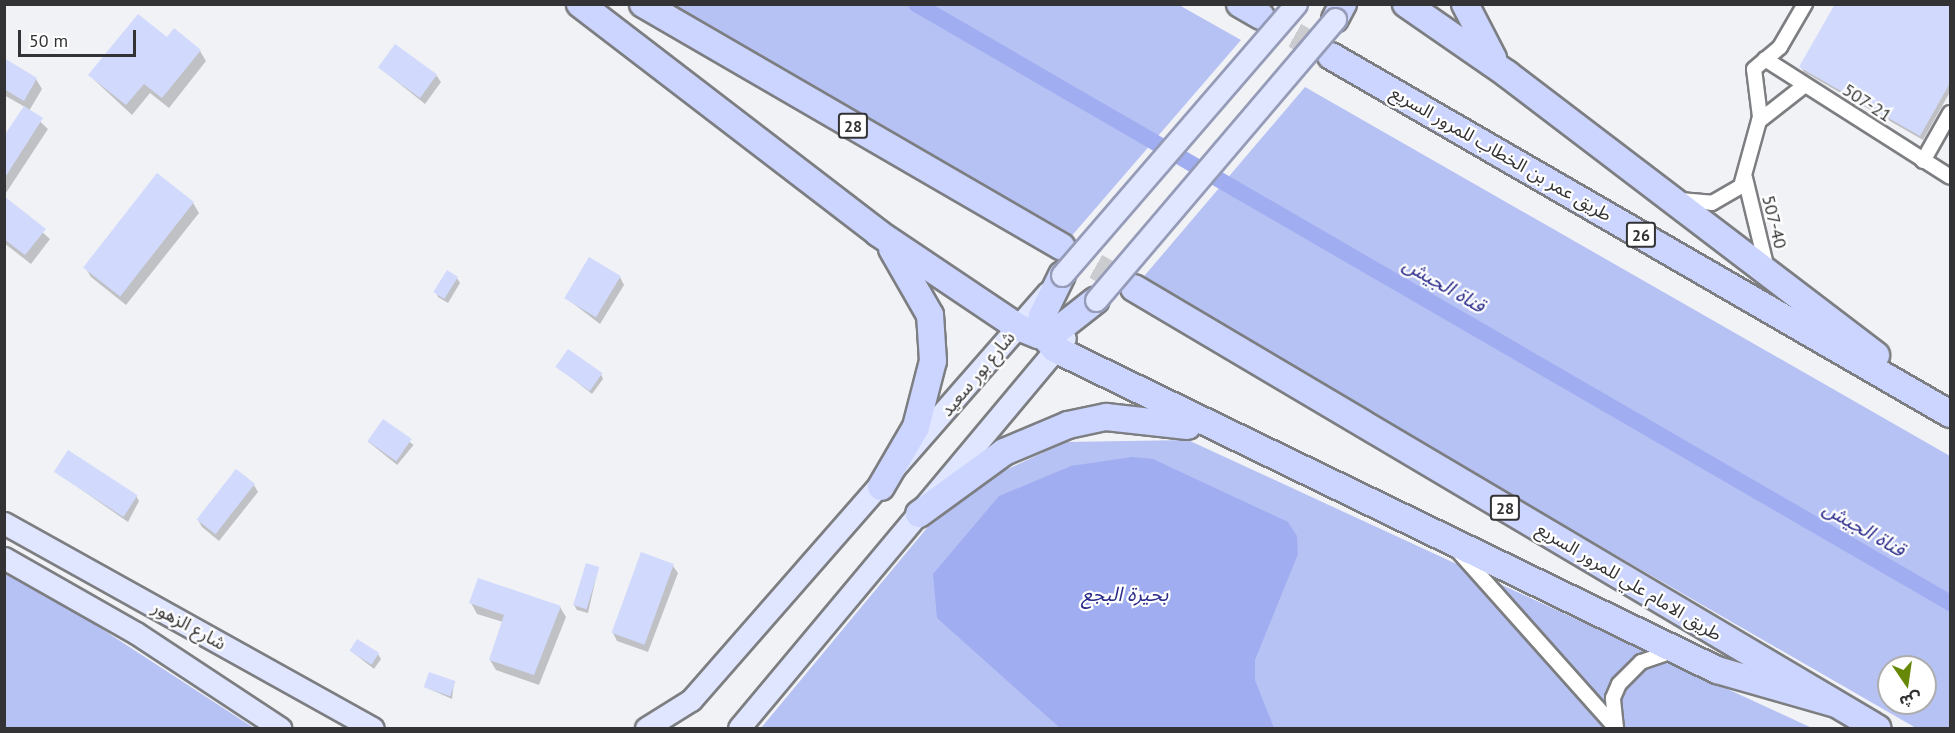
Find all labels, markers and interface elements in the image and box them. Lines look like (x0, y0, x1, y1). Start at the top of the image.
scale bar (21, 18, 140, 56)
text: 50 m (29, 29, 68, 52)
street label: 507-21 (1838, 79, 1896, 127)
street label: طريق عمر بن الخطاب للمرور السريع (1387, 82, 1615, 226)
road number: 28 (836, 113, 870, 139)
street label: 507-40 (1757, 193, 1791, 251)
road number: 26 (1624, 222, 1658, 248)
water label: قناة الجيش (1399, 252, 1489, 318)
street label: شارع بور سعيد (936, 327, 1020, 421)
road number: 28 (1488, 495, 1522, 521)
water label: قناة الجيش (1819, 496, 1909, 562)
street label: طريق الامام علي للمرور السريع (1533, 518, 1725, 646)
water label: بحيرة البجع (1082, 582, 1168, 606)
street label: شارع الزهور (148, 597, 230, 655)
north arrow (1877, 655, 1937, 715)
text: ش (1898, 688, 1924, 713)

